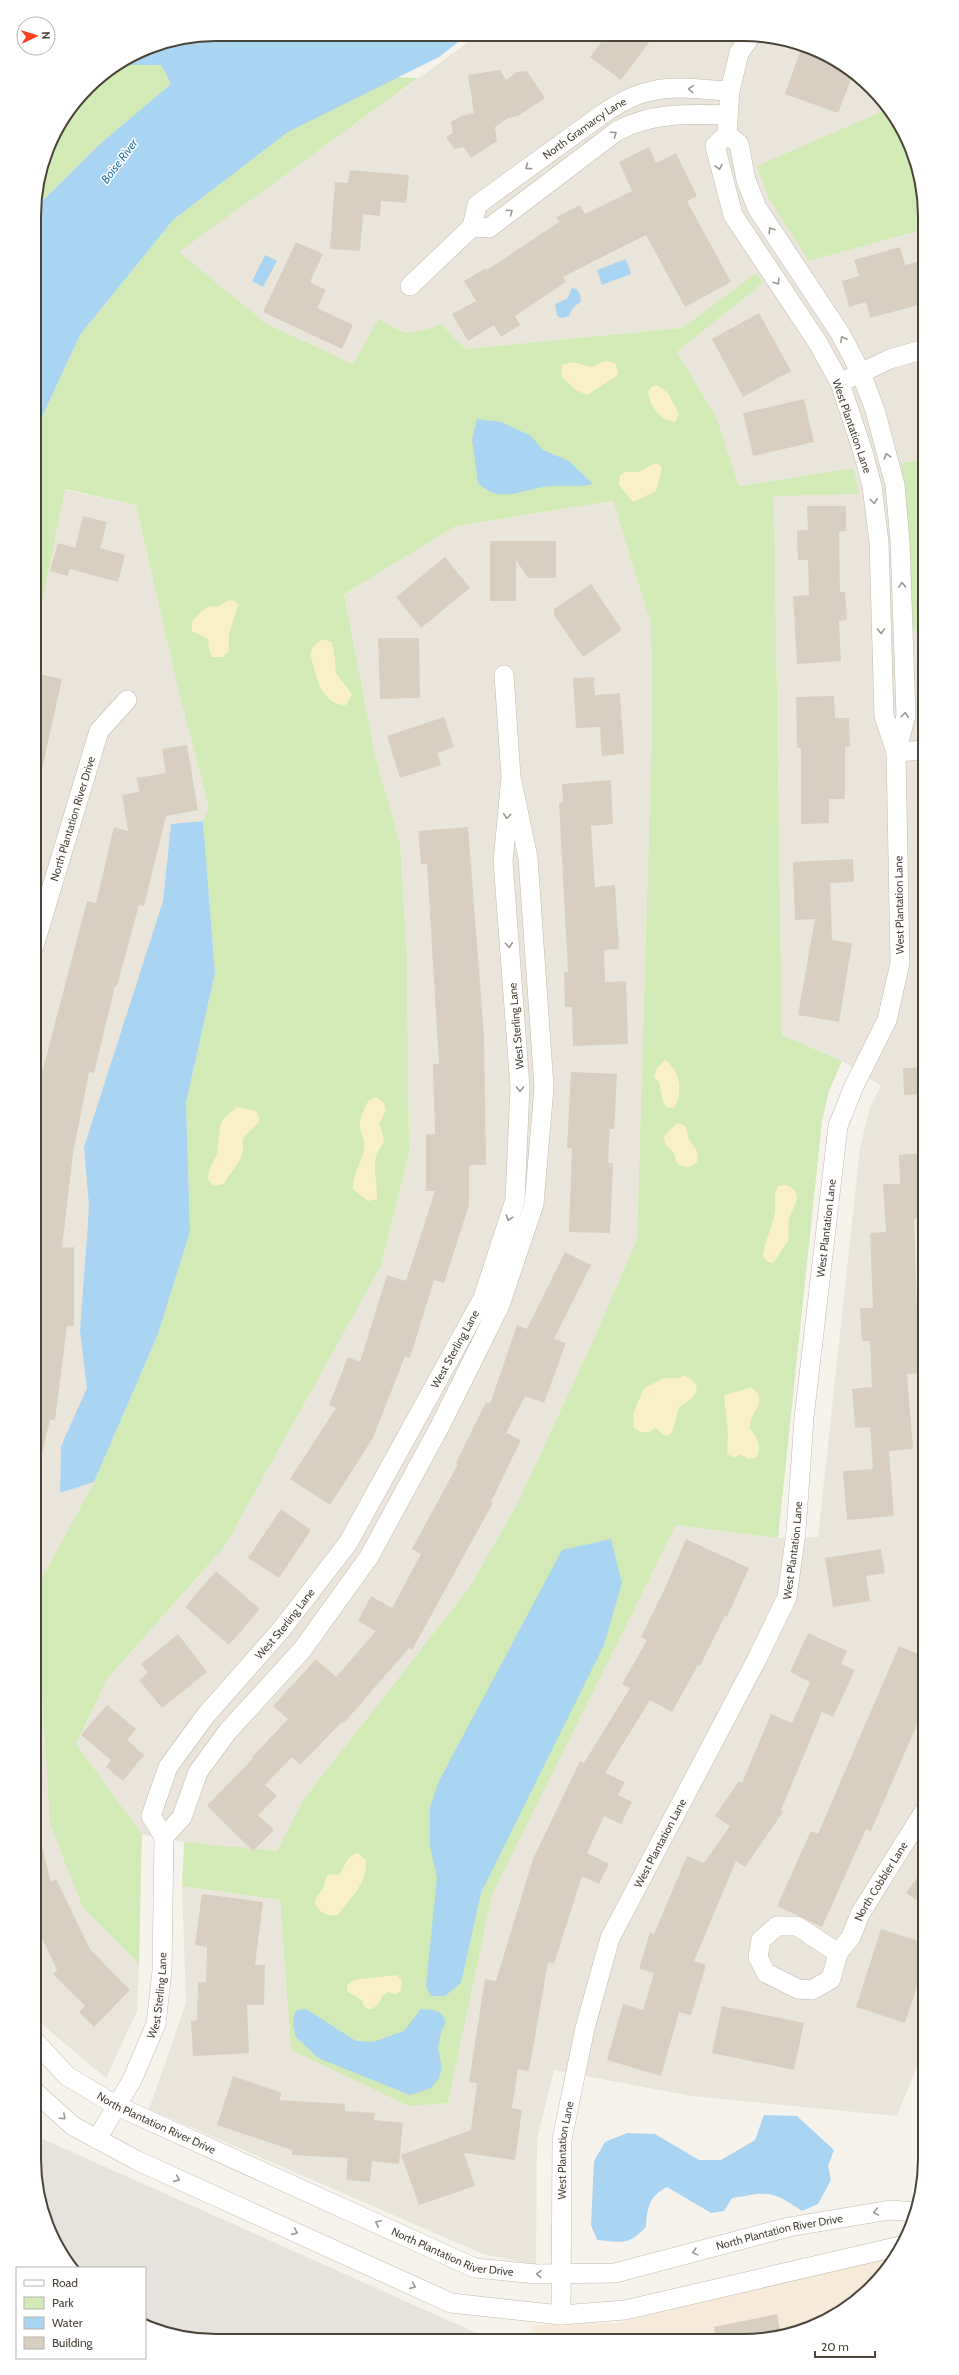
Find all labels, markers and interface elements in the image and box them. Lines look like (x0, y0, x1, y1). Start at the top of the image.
north arrow (16, 16, 56, 56)
text: N (39, 31, 53, 40)
one-way arrow (688, 85, 694, 94)
street label: North Gramarcy Lane (540, 94, 629, 162)
one-way arrow (610, 131, 617, 139)
water label: Boise River (97, 135, 141, 186)
one-way arrow (525, 163, 532, 170)
one-way arrow (715, 164, 723, 170)
one-way arrow (506, 209, 513, 216)
one-way arrow (769, 227, 776, 234)
one-way arrow (772, 278, 780, 285)
one-way arrow (840, 335, 848, 343)
street label: West Plantation Lane (829, 377, 875, 475)
one-way arrow (883, 453, 892, 460)
one-way arrow (869, 498, 878, 504)
one-way arrow (898, 582, 906, 588)
one-way arrow (877, 628, 885, 634)
one-way arrow (901, 712, 910, 718)
street label: North Plantation River Drive (47, 754, 98, 883)
one-way arrow (503, 813, 512, 819)
street label: West Plantation Lane (891, 855, 907, 954)
one-way arrow (505, 942, 514, 948)
street label: West Sterling Lane (505, 982, 527, 1070)
one-way arrow (516, 1086, 524, 1092)
street label: West Plantation Lane (813, 1178, 839, 1278)
one-way arrow (505, 1214, 514, 1221)
street label: West Sterling Lane (428, 1307, 482, 1391)
street label: West Plantation Lane (780, 1500, 805, 1600)
street label: West Sterling Lane (252, 1585, 318, 1662)
street label: West Plantation Lane (631, 1796, 689, 1890)
street label: North Cobbler Lane (851, 1839, 911, 1923)
street label: West Sterling Lane (144, 1952, 169, 2041)
street label: North Plantation River Drive (95, 2089, 218, 2157)
street label: West Plantation Lane (555, 2100, 577, 2199)
one-way arrow (58, 2112, 66, 2119)
one-way arrow (172, 2174, 180, 2182)
one-way arrow (873, 2207, 879, 2216)
street label: North Plantation River Drive (714, 2211, 844, 2253)
one-way arrow (374, 2220, 382, 2228)
street label: North Plantation River Drive (389, 2224, 515, 2279)
one-way arrow (292, 2228, 299, 2236)
one-way arrow (692, 2247, 699, 2256)
legend (16, 2267, 146, 2359)
one-way arrow (536, 2270, 542, 2278)
text: Road (52, 2275, 78, 2290)
one-way arrow (409, 2281, 417, 2289)
text: Park (52, 2295, 74, 2310)
text: Water (52, 2315, 83, 2330)
scale bar (815, 2333, 875, 2359)
text: Building (52, 2335, 94, 2350)
text: 20 m (821, 2339, 849, 2354)

